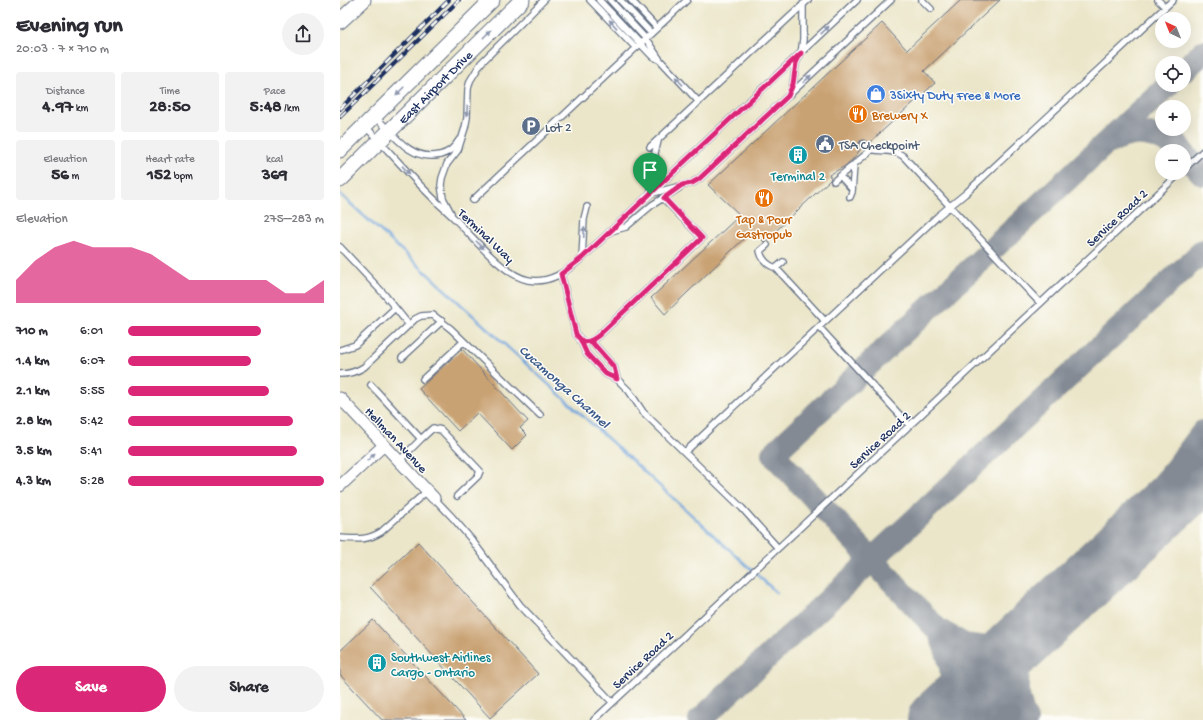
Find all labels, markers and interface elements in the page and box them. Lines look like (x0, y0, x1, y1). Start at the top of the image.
north arrow (1155, 12, 1191, 48)
map controls (1155, 12, 1191, 180)
button: share (282, 13, 324, 55)
text: Evening run (16, 14, 123, 40)
one-way arrow (608, 19, 617, 29)
one-way arrow (820, 25, 830, 35)
one-way arrow (482, 29, 492, 39)
text: 20:03 · 7 × 710 m (16, 42, 109, 57)
street label: East Airport Drive (396, 48, 477, 128)
button: locate (1155, 56, 1191, 92)
one-way arrow (802, 75, 811, 84)
one-way arrow (674, 76, 684, 86)
shop icon: 3Sixty Duty Free & More (865, 83, 887, 105)
text: Distance (46, 86, 85, 98)
text: Time (160, 86, 180, 98)
text: Pace (264, 86, 285, 98)
one-way arrow (395, 86, 405, 96)
place label: 3Sixty Duty Free & More (889, 89, 1021, 104)
text: 4.97 (42, 98, 73, 118)
text: 28:50 (149, 98, 191, 118)
text: 5:48 (250, 98, 281, 118)
button: + (1155, 100, 1191, 136)
text: km (73, 103, 88, 115)
text: /km (281, 103, 299, 115)
restaurant icon: Brewery X (847, 103, 869, 125)
one-way arrow (464, 105, 471, 117)
place label: Brewery X (871, 109, 929, 124)
parking icon: Lot 2 (520, 115, 542, 137)
place label: Lot 2 (545, 121, 572, 136)
public building icon: TSA Checkpoint (814, 133, 836, 155)
place label: TSA Checkpoint (838, 139, 921, 154)
building icon: Terminal 2 (787, 144, 809, 166)
button: − (1155, 144, 1191, 180)
pin (633, 153, 667, 194)
text: Elevation (43, 154, 87, 166)
text: Heart rate (145, 154, 195, 166)
text: kcal (266, 154, 283, 166)
icon: arrive (639, 159, 661, 181)
one-way arrow (401, 165, 410, 174)
text: 56 (51, 166, 69, 186)
text: 152 (147, 166, 171, 186)
text: 369 (262, 166, 288, 186)
place label: Terminal 2 (770, 170, 826, 185)
text: m (69, 171, 79, 183)
text: bpm (171, 171, 193, 183)
street label: Service Road 2 (1084, 186, 1152, 251)
restaurant icon: Tap & Pour Gastropub (753, 187, 775, 209)
street label: Terminal Way (453, 206, 517, 268)
text: Elevation (16, 212, 68, 227)
text: 275–283 m (264, 212, 324, 227)
place label: Tap & Pour Gastropub (735, 213, 793, 243)
one-way arrow (580, 226, 587, 238)
one-way arrow (475, 240, 485, 250)
text: 710 m (16, 324, 48, 339)
text: 6:01 (80, 324, 103, 339)
water label: Cucamonga Channel (515, 343, 613, 434)
text: 1.4 km (16, 354, 50, 369)
text: 6:07 (80, 354, 105, 369)
text: 2.1 km (16, 384, 50, 399)
text: 5:55 (80, 384, 105, 399)
street label: Hellman Avenue (361, 405, 430, 477)
street label: Service Road 2 (847, 408, 915, 473)
text: 2.8 km (16, 414, 52, 429)
text: 5:42 (80, 414, 103, 429)
text: 3.5 km (16, 444, 52, 459)
text: 5:41 (80, 444, 102, 459)
one-way arrow (366, 453, 376, 462)
text: 4.3 km (16, 474, 51, 489)
text: 5:28 (80, 474, 104, 489)
street label: Service Road 2 (610, 628, 678, 693)
place label: Southwest Airlines Cargo - Ontario (391, 651, 492, 681)
building icon: Southwest Airlines Cargo - Ontario (366, 652, 388, 674)
button: Save (16, 666, 166, 712)
button: Share (174, 666, 324, 712)

